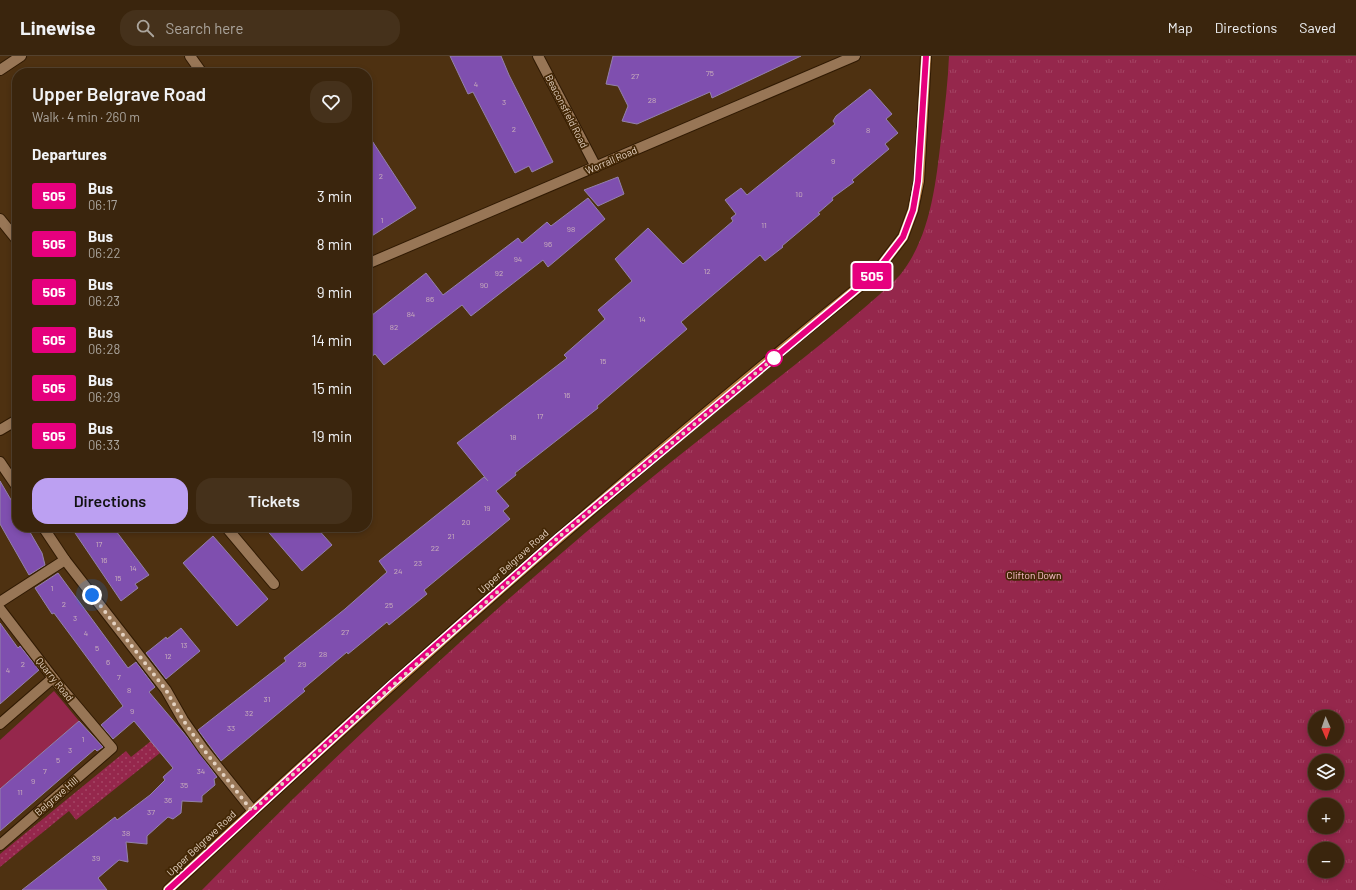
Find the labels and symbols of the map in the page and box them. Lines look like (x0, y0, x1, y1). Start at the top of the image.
house number: 75 (706, 68, 714, 78)
house number: 27 (631, 71, 639, 81)
street label: Beaconsfield Road (543, 72, 591, 150)
house number: 4 (474, 79, 478, 89)
house number: 28 (648, 95, 656, 105)
house number: 3 (502, 97, 506, 107)
house number: 2 (512, 124, 516, 134)
house number: 8 (866, 125, 870, 135)
street label: Worrall Road (583, 144, 639, 176)
house number: 9 (831, 156, 835, 166)
house number: 2 (379, 171, 383, 181)
house number: 10 (795, 189, 803, 199)
house number: 1 (381, 215, 384, 225)
house number: 11 (761, 220, 767, 230)
house number: 98 (567, 224, 575, 234)
house number: 96 (544, 239, 552, 249)
house number: 94 (514, 254, 522, 264)
line badge: 505 (849, 263, 895, 289)
house number: 12 (703, 266, 711, 276)
house number: 92 (495, 268, 503, 278)
house number: 90 (480, 280, 488, 290)
house number: 86 (426, 294, 434, 304)
house number: 84 (407, 309, 415, 319)
house number: 14 (638, 314, 646, 324)
house number: 82 (390, 322, 398, 332)
unlabelled marker (765, 349, 783, 367)
house number: 15 (600, 356, 606, 366)
house number: 16 (564, 390, 570, 400)
house number: 17 (537, 411, 544, 421)
house number: 18 (510, 432, 516, 442)
house number: 19 (484, 503, 490, 513)
house number: 20 (462, 517, 470, 527)
street label: Upper Belgrave Road (475, 526, 551, 596)
house number: 21 (448, 531, 455, 541)
house number: 17 (96, 539, 103, 549)
house number: 22 (431, 543, 439, 553)
house number: 16 (101, 555, 107, 565)
house number: 23 (414, 558, 422, 568)
house number: 14 (129, 563, 137, 573)
house number: 24 (394, 566, 402, 576)
park label: Clifton Down (1007, 569, 1061, 581)
house number: 15 (115, 573, 121, 583)
house number: 1 (51, 583, 54, 593)
your location (82, 585, 102, 605)
house number: 2 (62, 599, 66, 609)
house number: 25 (385, 600, 393, 610)
house number: 3 (73, 613, 77, 623)
house number: 27 (341, 627, 349, 637)
house number: 4 (84, 628, 88, 638)
house number: 13 (181, 640, 187, 650)
house number: 5 (95, 643, 99, 653)
house number: 28 (319, 649, 327, 659)
house number: 12 (164, 651, 172, 661)
street label: Quarry Road (34, 655, 76, 703)
house number: 6 (106, 657, 110, 667)
house number: 2 (21, 659, 25, 669)
house number: 29 (298, 659, 306, 669)
house number: 4 (6, 665, 10, 675)
house number: 7 (117, 672, 121, 682)
house number: 8 (127, 685, 131, 695)
house number: 31 (264, 694, 271, 704)
house number: 9 (130, 706, 134, 716)
house number: 32 (245, 708, 253, 718)
north arrow (1308, 710, 1344, 746)
house number: 33 (227, 723, 235, 733)
house number: 1 (82, 734, 85, 744)
house number: 3 (68, 745, 72, 755)
house number: 5 (56, 755, 60, 765)
house number: 7 (43, 766, 47, 776)
house number: 34 (197, 766, 205, 776)
street label: Belgrave Hill (32, 774, 80, 818)
house number: 9 (31, 776, 35, 786)
house number: 35 (180, 780, 188, 790)
house number: 11 (17, 787, 23, 797)
house number: 36 (164, 795, 172, 805)
house number: 37 (147, 807, 155, 817)
street label: Upper Belgrave Road (164, 808, 238, 878)
house number: 38 (122, 828, 130, 838)
house number: 39 (92, 853, 100, 863)

